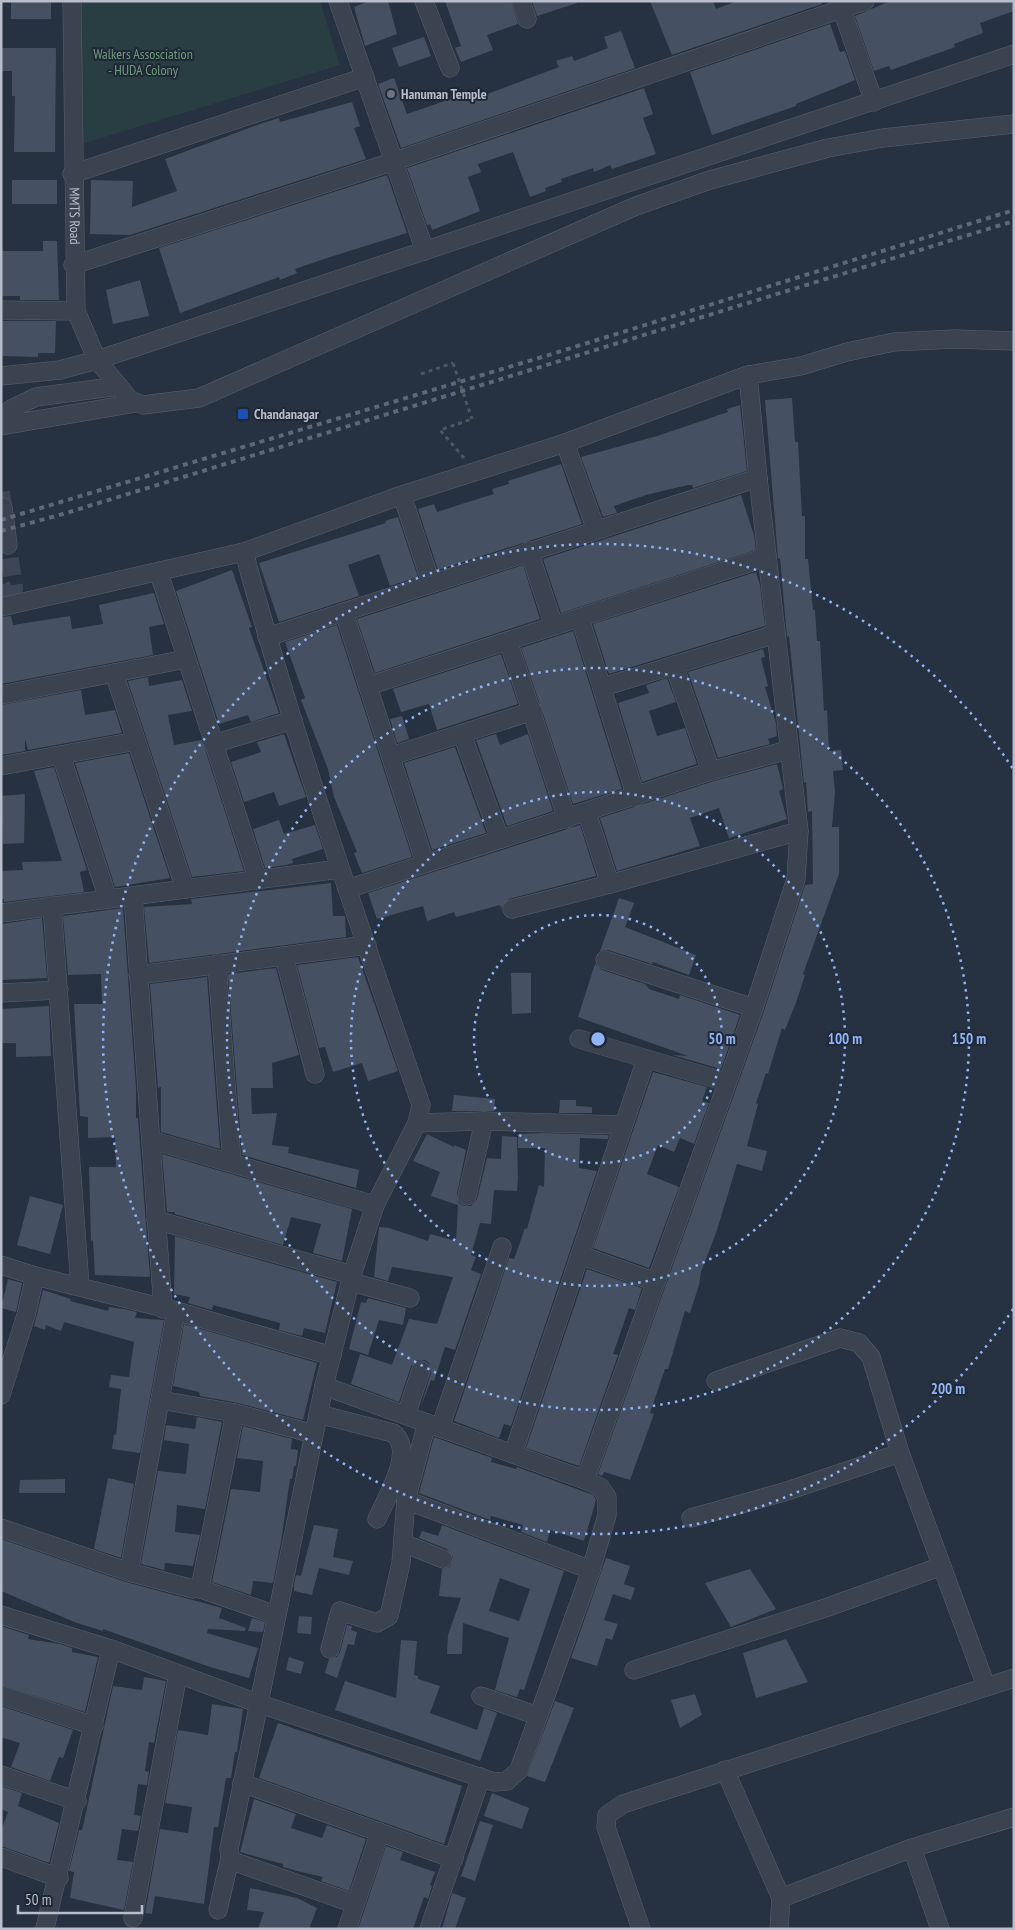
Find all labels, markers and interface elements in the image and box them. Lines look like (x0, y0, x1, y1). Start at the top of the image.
park label: Walkers Assosciation - HUDA Colony (93, 45, 193, 79)
place label: Hanuman Temple (401, 85, 487, 103)
marker: Hanuman Temple (385, 88, 397, 100)
street label: MMTS Road (65, 187, 84, 245)
place label: Chandanagar (254, 405, 320, 423)
marker: Chandanagar (236, 407, 250, 421)
text: 50 m (708, 1029, 736, 1048)
text: 100 m (828, 1029, 862, 1048)
text: 150 m (952, 1029, 986, 1048)
centre of rings (589, 1030, 607, 1048)
text: 200 m (931, 1379, 965, 1398)
scale bar (18, 1882, 141, 1914)
text: 50 m (25, 1890, 51, 1909)

